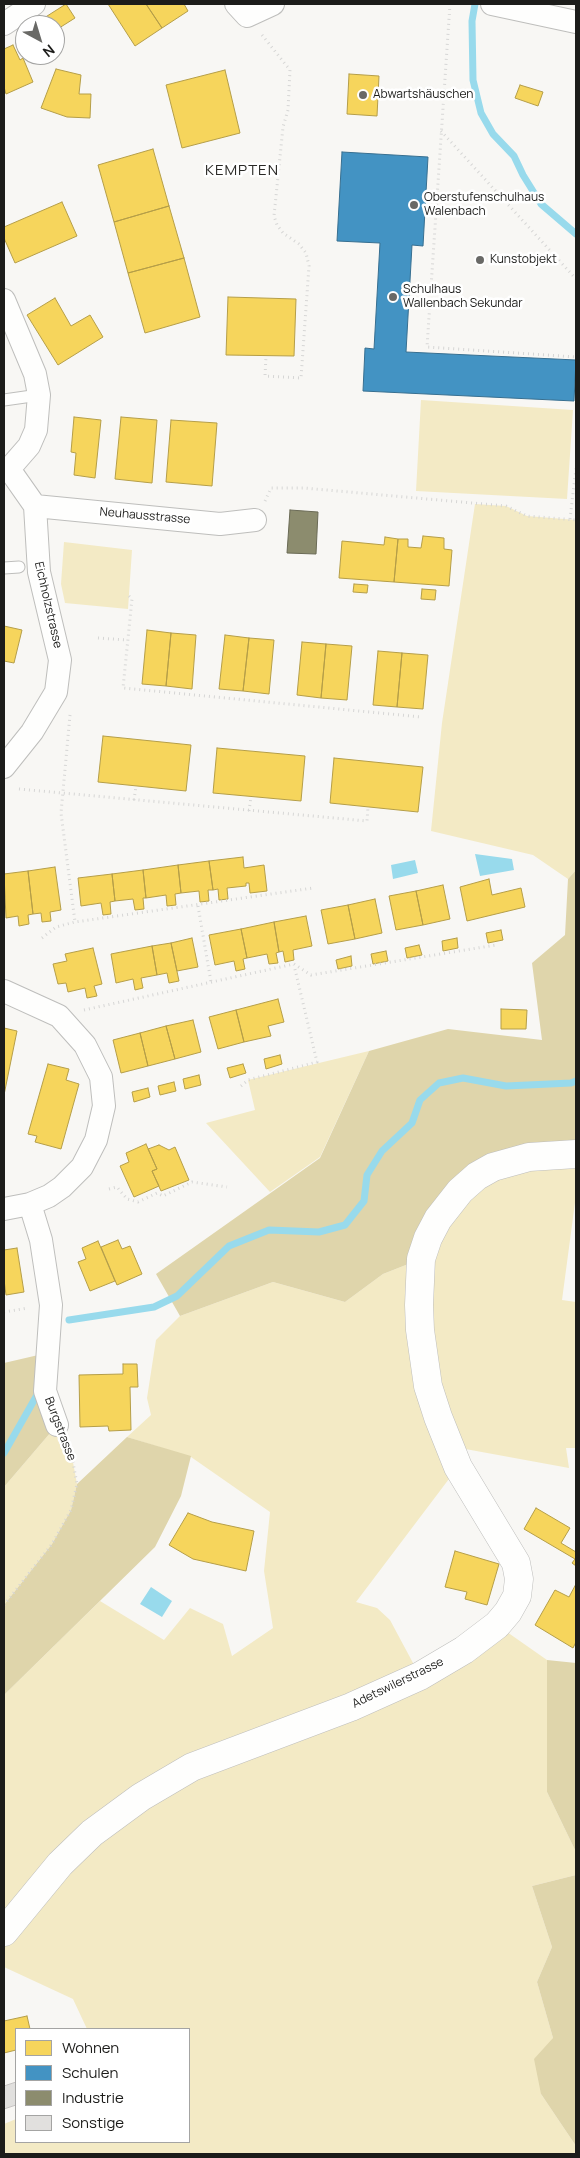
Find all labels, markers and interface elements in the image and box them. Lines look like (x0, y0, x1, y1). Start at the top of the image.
north arrow (15, 15, 65, 65)
text: N (39, 41, 59, 62)
place label: Abwartshäuschen (373, 88, 473, 102)
marker: Abwartshäuschen (357, 89, 369, 101)
district label: KEMPTEN (204, 162, 280, 180)
place label: Oberstufenschulhaus Walenbach (424, 191, 544, 219)
marker: Oberstufenschulhaus Walenbach (408, 199, 420, 211)
place label: Kunstobjekt (490, 253, 557, 267)
marker: Kunstobjekt (474, 254, 486, 266)
place label: Schulhaus Wallenbach Sekundar (403, 283, 523, 311)
marker: Schulhaus Wallenbach Sekundar (387, 291, 399, 303)
street label: Neuhausstrasse (99, 505, 191, 527)
street label: Eichholzstrasse (31, 560, 65, 650)
street label: Burgstrasse (41, 1395, 79, 1463)
street label: Adetswilerstrasse (350, 1655, 446, 1711)
legend (15, 2028, 190, 2143)
text: Wohnen (62, 2037, 119, 2058)
text: Schulen (62, 2062, 118, 2083)
text: Industrie (62, 2087, 124, 2108)
text: Sonstige (62, 2112, 124, 2133)

